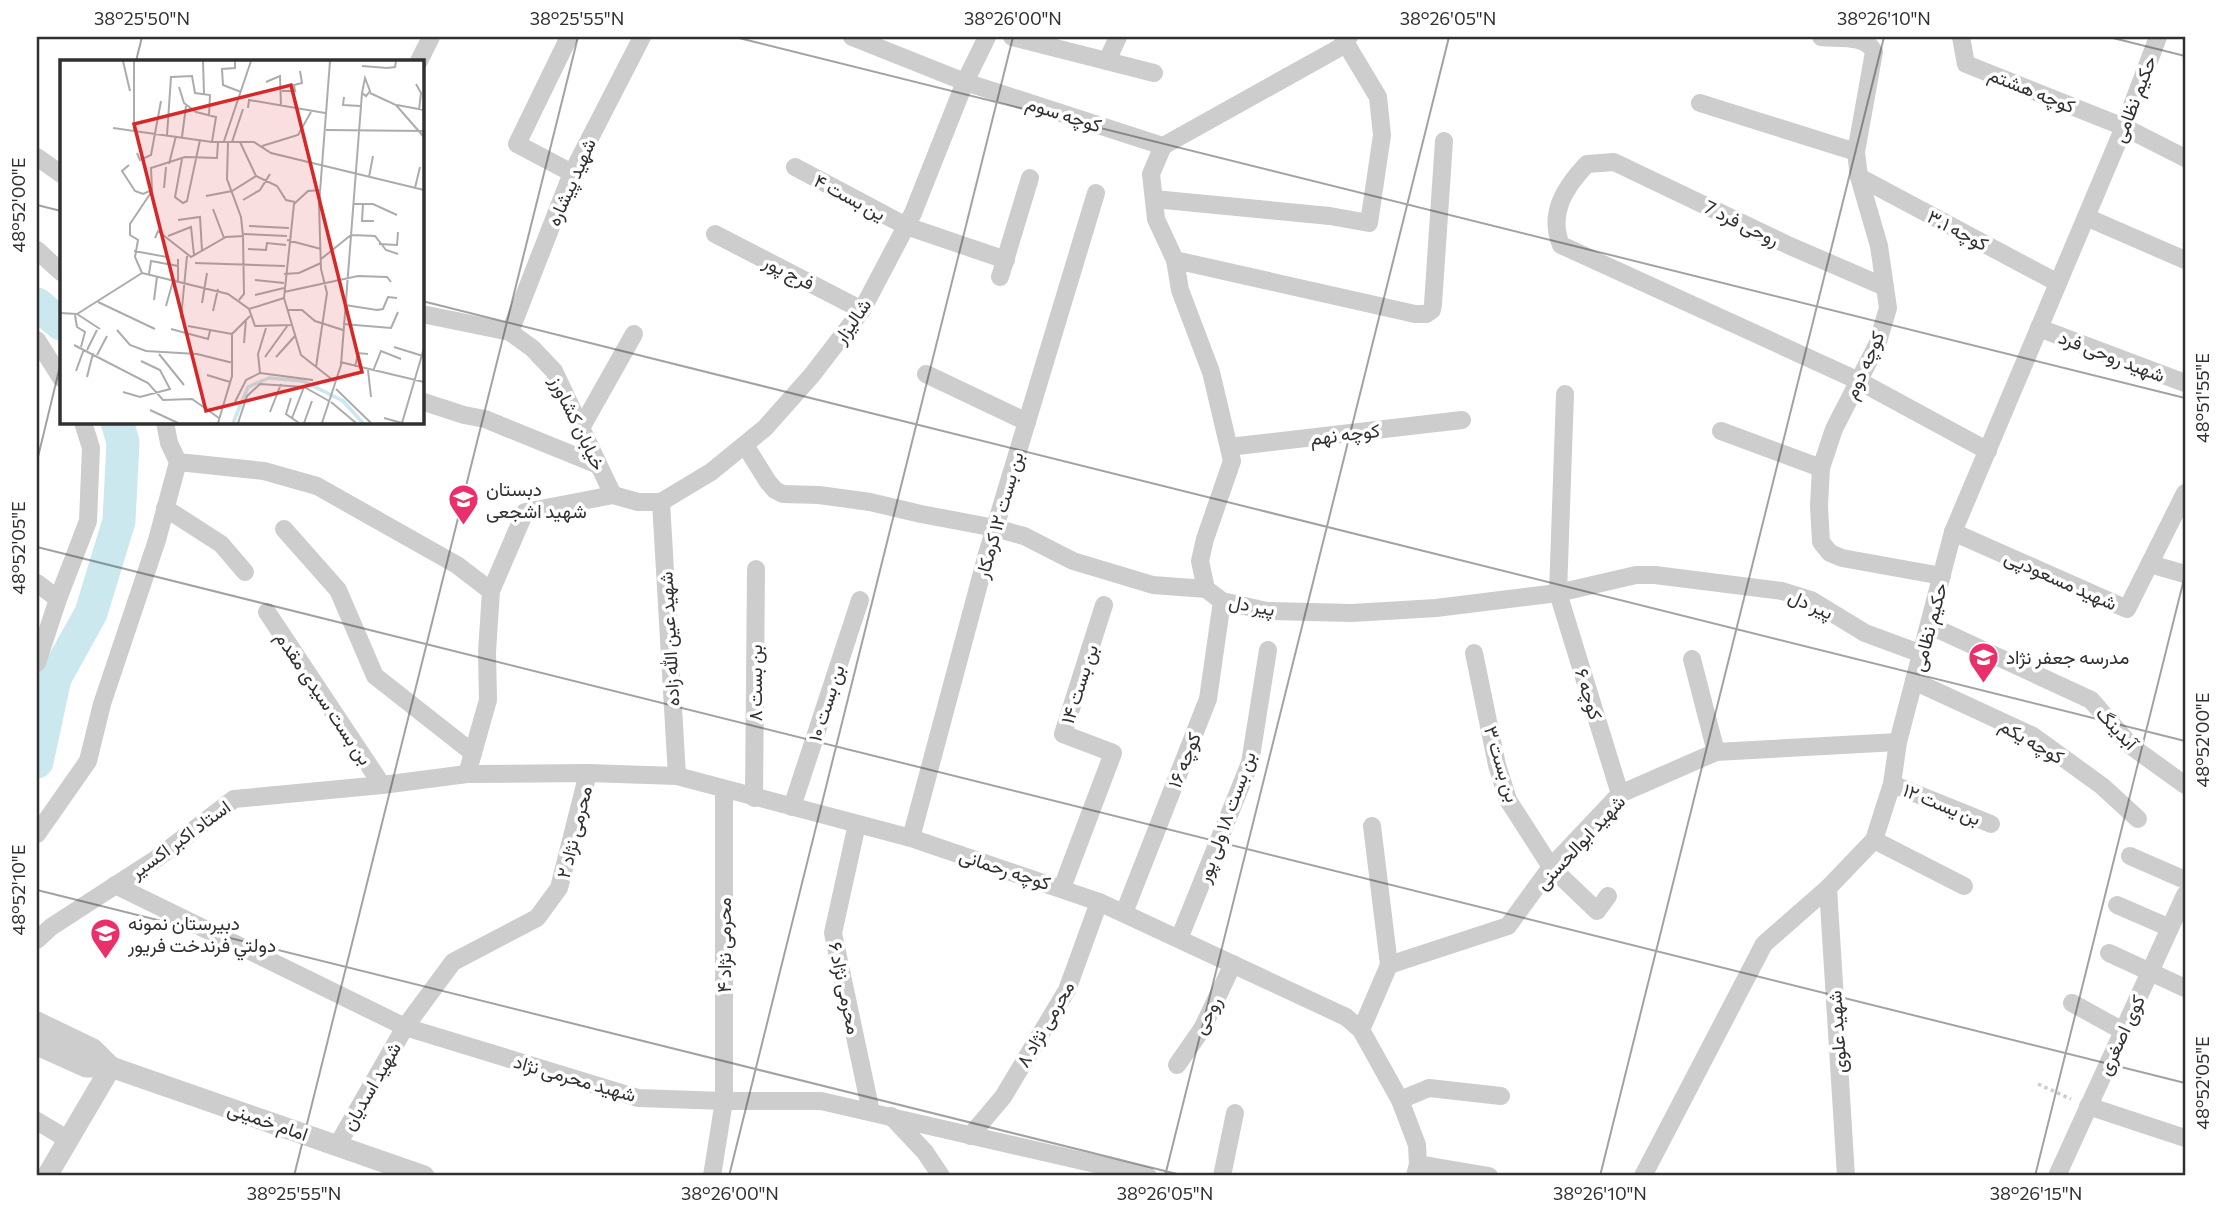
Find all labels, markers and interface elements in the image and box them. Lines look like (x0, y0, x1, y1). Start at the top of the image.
text: 38°25'50"N (94, 7, 190, 29)
text: 38°25'55"N (530, 7, 624, 29)
text: 38°26'00"N (964, 7, 1062, 29)
text: 38°26'05"N (1400, 7, 1496, 29)
text: 38°26'10"N (1837, 7, 1931, 29)
street label: حکیم نظامی (2106, 52, 2162, 146)
inset map (60, 60, 424, 424)
street label: کوچه هشتم (1984, 62, 2079, 120)
street label: کوچه سوم (1023, 91, 1105, 139)
street label: شهید پیشاره (541, 134, 603, 230)
text: 48°52'00"E (7, 158, 29, 252)
street label: ین بست ۴ (810, 168, 890, 226)
street label: روحی فرد 7 (1700, 195, 1784, 251)
street label: کوچه ۳.۱ (1922, 204, 1993, 258)
street label: فرج پور (758, 249, 819, 297)
street label: شالیزار (827, 294, 876, 349)
street label: شهید روحی فرد (2055, 325, 2169, 387)
street label: کوچه دوم (1838, 327, 1891, 404)
text: 48°51'55"E (2191, 353, 2213, 443)
street label: خیابان کشاورز (544, 371, 611, 474)
street label: کوچه نهم (1309, 418, 1381, 452)
street label: بن بست ۱۲ کرمکار (969, 449, 1029, 582)
place label: دبستان شهید اشجعی (486, 477, 587, 523)
school or university icon: دبستان شهید اشجعی (446, 483, 480, 527)
text: 48°52'05"E (7, 501, 29, 595)
street label: شهید مسعودپی (2000, 545, 2121, 617)
street label: شهید عین الله زاده (653, 571, 685, 707)
street label: حکیم نظامی (1906, 580, 1953, 674)
street label: پیر دل (1784, 584, 1837, 626)
street label: پیر دل (1227, 589, 1277, 623)
street label: بن بست سیدی مقدم (270, 627, 378, 770)
school or university icon: مدرسه جعفر نژاد (1966, 640, 2000, 684)
street label: بن بست ۱۴ (1055, 641, 1103, 727)
street label: بن بست ۸ (743, 644, 767, 722)
place label: مدرسه جعفر نژاد (2006, 645, 2129, 669)
street label: بن بست ۱۰ (802, 662, 850, 744)
street label: کوچه ۶ (1568, 665, 1608, 723)
text: 48°52'00"E (2191, 693, 2213, 787)
street label: آبدینگ (2091, 701, 2144, 756)
street label: کوچه یکم (1994, 713, 2069, 771)
street label: بن بست ۳ (1479, 723, 1525, 805)
street label: کوچه ۱۶ (1162, 729, 1208, 792)
street label: بن بست ۱۸ ولی پور (1191, 748, 1263, 888)
street label: بن یست ۱۲ (1900, 778, 1984, 830)
street label: محرمی نژاد ۲ (551, 783, 597, 881)
street label: شهید ابوالحسنی (1530, 790, 1630, 894)
street label: استاد اکبر اکسیر (124, 794, 235, 884)
street label: کوچه رحمانی (956, 843, 1054, 897)
text: 48°52'10"E (7, 845, 29, 935)
street label: محرمی نژاد ۴ (712, 897, 736, 993)
place label: دبیرستان نمونه دولتي فرندخت فريور (127, 911, 276, 961)
school or university icon: دبیرستان نمونه دولتي فرندخت فريور (88, 917, 122, 961)
street label: محرمی نژاد ۶ (824, 940, 866, 1036)
street label: محرمی نژاد ۸ (1011, 977, 1079, 1071)
street label: شهید علوی (1822, 990, 1852, 1074)
street label: کوی اصغری (2092, 991, 2150, 1079)
street label: روحی (1187, 992, 1227, 1038)
text: 48°52'05"E (2191, 1036, 2213, 1130)
street label: شهید اسدیان (336, 1037, 406, 1135)
street label: شهید محرمی نژاد (511, 1049, 639, 1107)
street label: امام خمینی (224, 1096, 311, 1147)
text: 38°25'55"N (247, 1182, 341, 1204)
text: 38°26'00"N (681, 1182, 779, 1204)
text: 38°26'05"N (1117, 1182, 1213, 1204)
text: 38°26'10"N (1553, 1182, 1647, 1204)
text: 38°26'15"N (1990, 1182, 2082, 1204)

